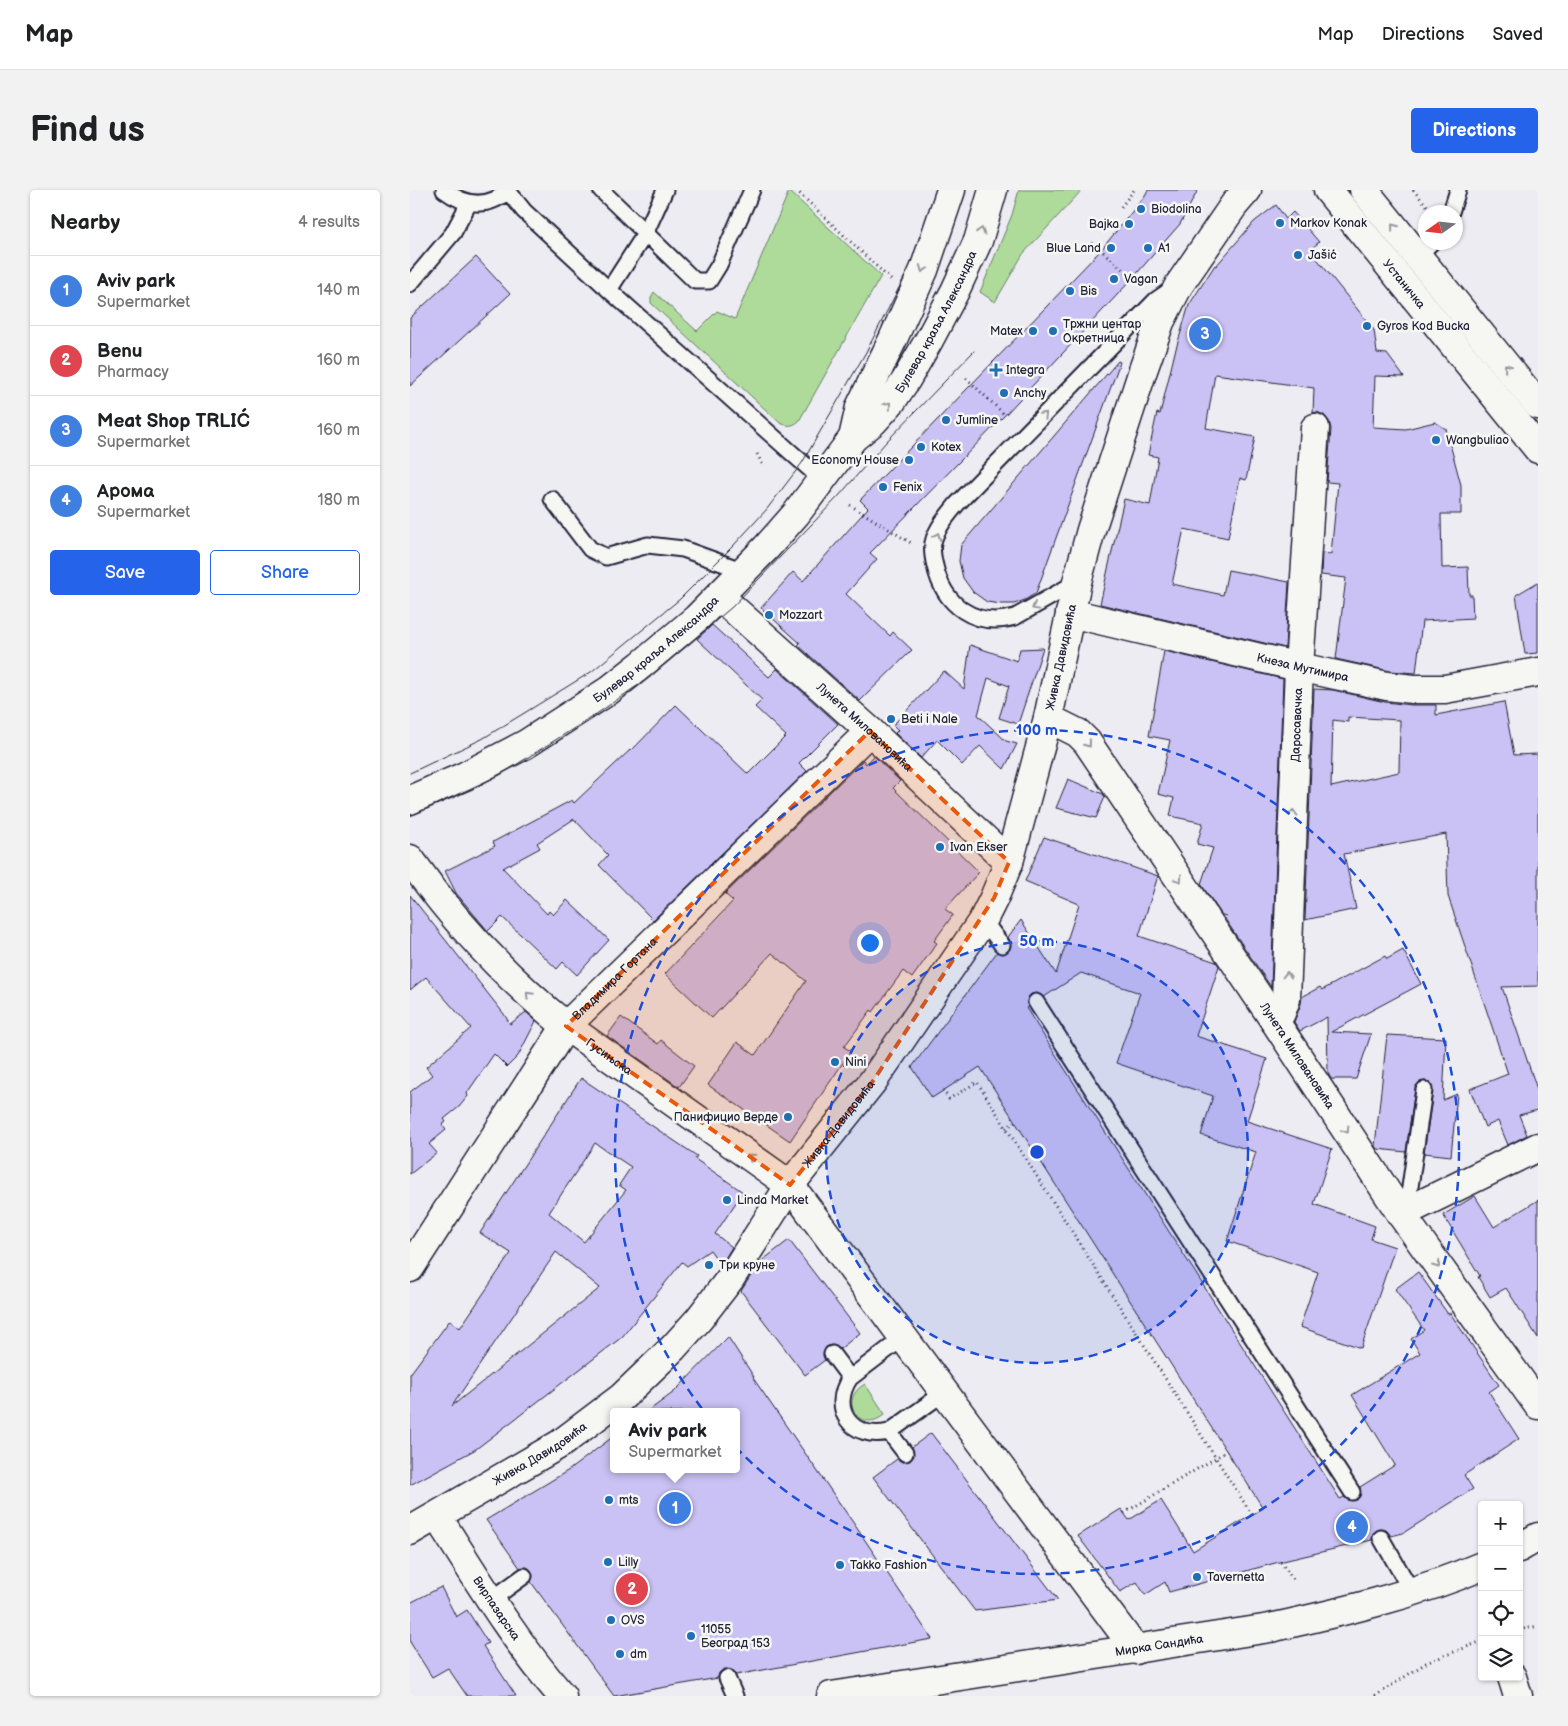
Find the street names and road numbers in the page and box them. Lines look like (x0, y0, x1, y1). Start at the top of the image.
street label: Булевар краља Александра (892, 248, 980, 396)
street label: Устаничка (1380, 256, 1429, 312)
street label: Булевар краља Александра (590, 593, 722, 706)
street label: Живка Давидовића (1042, 603, 1080, 712)
street label: Кнеза Мутимира (1255, 650, 1350, 685)
street label: Лунета Миловановића (813, 679, 916, 775)
street label: Даросавачка (1288, 687, 1306, 762)
street label: Владимира Гортана (569, 934, 661, 1023)
street label: Лунета Миловановића (1256, 999, 1338, 1112)
street label: Гусињска (583, 1035, 635, 1078)
street label: Живка Давидовића (799, 1077, 878, 1171)
street label: Живка Давидовића (490, 1419, 590, 1489)
street label: Вирпазарска (470, 1574, 523, 1643)
street label: Мирка Сандића (1114, 1631, 1204, 1659)

